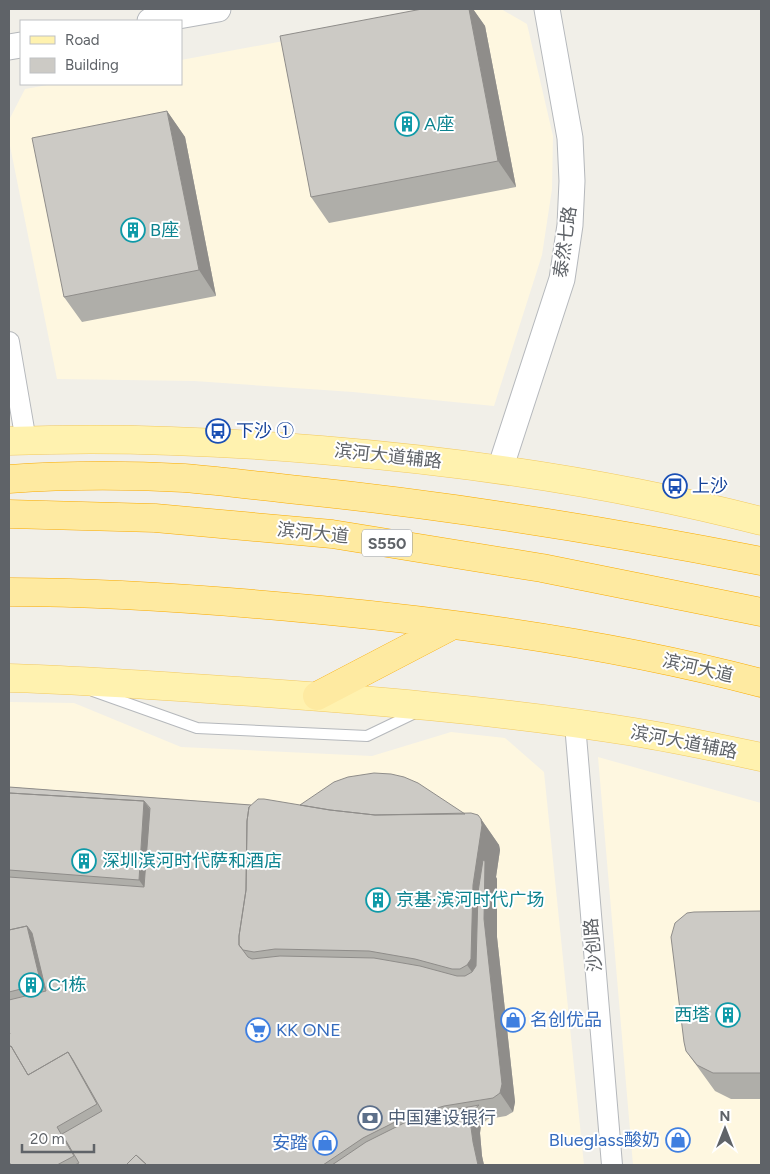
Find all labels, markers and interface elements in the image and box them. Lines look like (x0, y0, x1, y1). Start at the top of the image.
legend (20, 20, 182, 85)
text: Road (65, 31, 100, 49)
text: Building (65, 56, 119, 74)
building icon: A座 (394, 111, 420, 137)
place label: A座 (424, 113, 454, 135)
street label: 泰然七路 (549, 205, 581, 279)
building icon: B座 (120, 217, 146, 243)
place label: B座 (150, 219, 179, 241)
bus stop icon: 下沙 ① (205, 418, 231, 444)
place label: 下沙 ① (236, 420, 294, 442)
street label: 滨河大道辅路 (333, 439, 443, 473)
bus stop icon: 上沙 (662, 473, 688, 499)
place label: 上沙 (692, 475, 728, 497)
street label: 滨河大道 (276, 518, 350, 548)
road number: S550 (362, 530, 412, 556)
street label: 滨河大道 (660, 649, 736, 687)
street label: 滨河大道辅路 (629, 721, 739, 763)
building icon: 深圳滨河时代萨和酒店 (71, 848, 97, 874)
place label: 深圳滨河时代萨和酒店 (102, 850, 282, 872)
building icon: 京基·滨河时代广场 (365, 887, 391, 913)
place label: 京基·滨河时代广场 (396, 889, 545, 911)
street label: 沙创路 (580, 917, 606, 973)
building icon: C1栋 (18, 972, 44, 998)
place label: C1栋 (48, 974, 86, 996)
building icon: 西塔 (715, 1002, 741, 1028)
place label: 西塔 (674, 1004, 710, 1026)
shop icon: 名创优品 (500, 1007, 526, 1033)
place label: 名创优品 (530, 1009, 602, 1031)
supermarket icon: KK ONE (245, 1017, 271, 1043)
place label: KK ONE (276, 1019, 341, 1041)
north arrow (700, 1104, 750, 1154)
bank icon: 中国建设银行 (357, 1105, 383, 1131)
place label: 中国建设银行 (388, 1107, 496, 1129)
text: N (720, 1108, 730, 1125)
scale bar (22, 1122, 95, 1154)
shop icon: Blueglass酸奶 (665, 1127, 691, 1153)
place label: Blueglass酸奶 (549, 1129, 660, 1151)
text: 20 m (30, 1130, 64, 1148)
shop icon: 安踏 (312, 1130, 338, 1156)
place label: 安踏 (272, 1132, 308, 1154)

